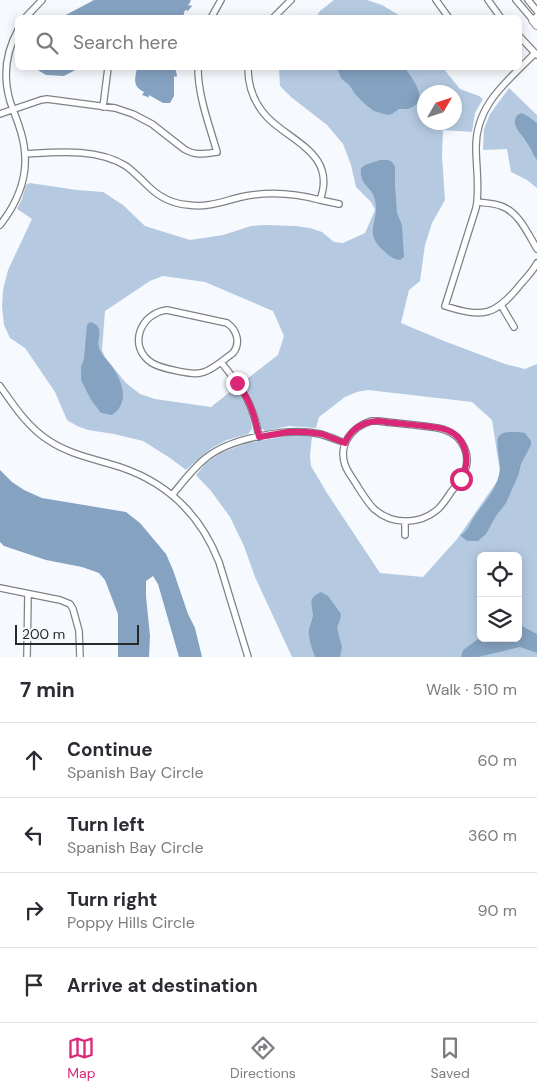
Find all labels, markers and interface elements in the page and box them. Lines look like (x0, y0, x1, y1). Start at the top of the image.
search box (15, 15, 522, 70)
icon: search (33, 29, 61, 57)
text: Search here (73, 30, 178, 55)
north arrow (417, 85, 462, 130)
route end (226, 372, 249, 395)
route start (450, 468, 473, 491)
map controls (477, 552, 522, 642)
button: locate (477, 552, 522, 597)
button: layers (477, 597, 522, 642)
scale bar (15, 622, 139, 645)
text: 200 m (22, 625, 65, 643)
text: 7 min (20, 676, 75, 704)
text: Walk · 510 m (426, 679, 517, 700)
text: Continue (67, 737, 153, 762)
icon: ahead (20, 746, 48, 774)
text: 60 m (477, 750, 517, 771)
text: Spanish Bay Circle (67, 762, 204, 783)
text: Turn left (67, 812, 145, 837)
icon: left (20, 821, 48, 849)
text: 360 m (468, 825, 517, 846)
text: Spanish Bay Circle (67, 837, 204, 858)
text: Turn right (67, 887, 157, 912)
icon: right (20, 896, 48, 924)
text: 90 m (477, 900, 517, 921)
text: Poppy Hills Circle (67, 912, 195, 933)
icon: arrive (20, 971, 48, 999)
text: Arrive at destination (67, 973, 258, 998)
tab: Map (67, 1034, 95, 1082)
tab: Directions (230, 1034, 296, 1082)
tab: Saved (430, 1034, 470, 1082)

